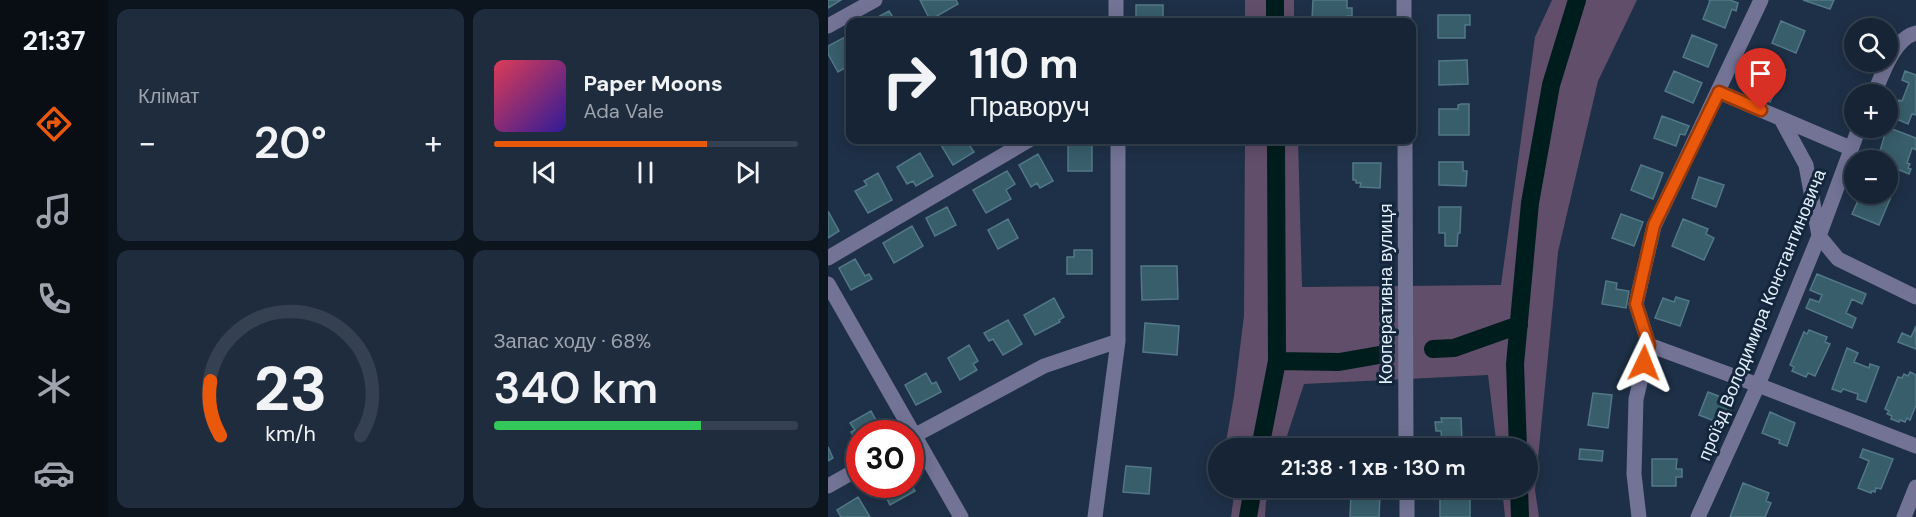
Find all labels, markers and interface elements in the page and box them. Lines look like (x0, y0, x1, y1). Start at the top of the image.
map controls (1844, 18, 1898, 204)
button: search (1844, 18, 1898, 72)
text: 21:37 (23, 23, 85, 58)
text: 110 m (969, 36, 1079, 91)
icon: right (870, 42, 948, 120)
pin (1735, 48, 1786, 110)
icon: arrive (1744, 57, 1777, 90)
text: Paper Moons (584, 69, 723, 98)
text: Клімат (138, 83, 199, 109)
button: + (1844, 84, 1898, 138)
text: Праворуч (969, 89, 1090, 124)
text: Ada Vale (584, 98, 664, 124)
icon: directions (33, 103, 75, 145)
text: 20° (254, 113, 327, 172)
text: − (138, 121, 156, 164)
text: + (424, 121, 443, 164)
button: − (1844, 150, 1898, 204)
icon: previous (528, 156, 561, 189)
icon: pause (629, 156, 662, 189)
icon: next (731, 156, 764, 189)
street label: проїзд Володимира Константиновича (1692, 165, 1832, 464)
icon: music (33, 190, 75, 232)
street label: Кооперативна вулиця (1374, 204, 1398, 384)
icon: phone (33, 278, 75, 320)
text: Запас ходу · 68% (494, 328, 651, 354)
position arrow (1612, 331, 1676, 395)
text: 23 (253, 348, 327, 429)
text: 340 km (494, 358, 658, 417)
icon: climate (33, 365, 75, 407)
text: km/h (265, 420, 316, 448)
speed limit sign: 30 (846, 420, 924, 498)
icon: car (33, 452, 75, 494)
text: 21:38 · 1 хв · 130 m (1280, 453, 1466, 482)

